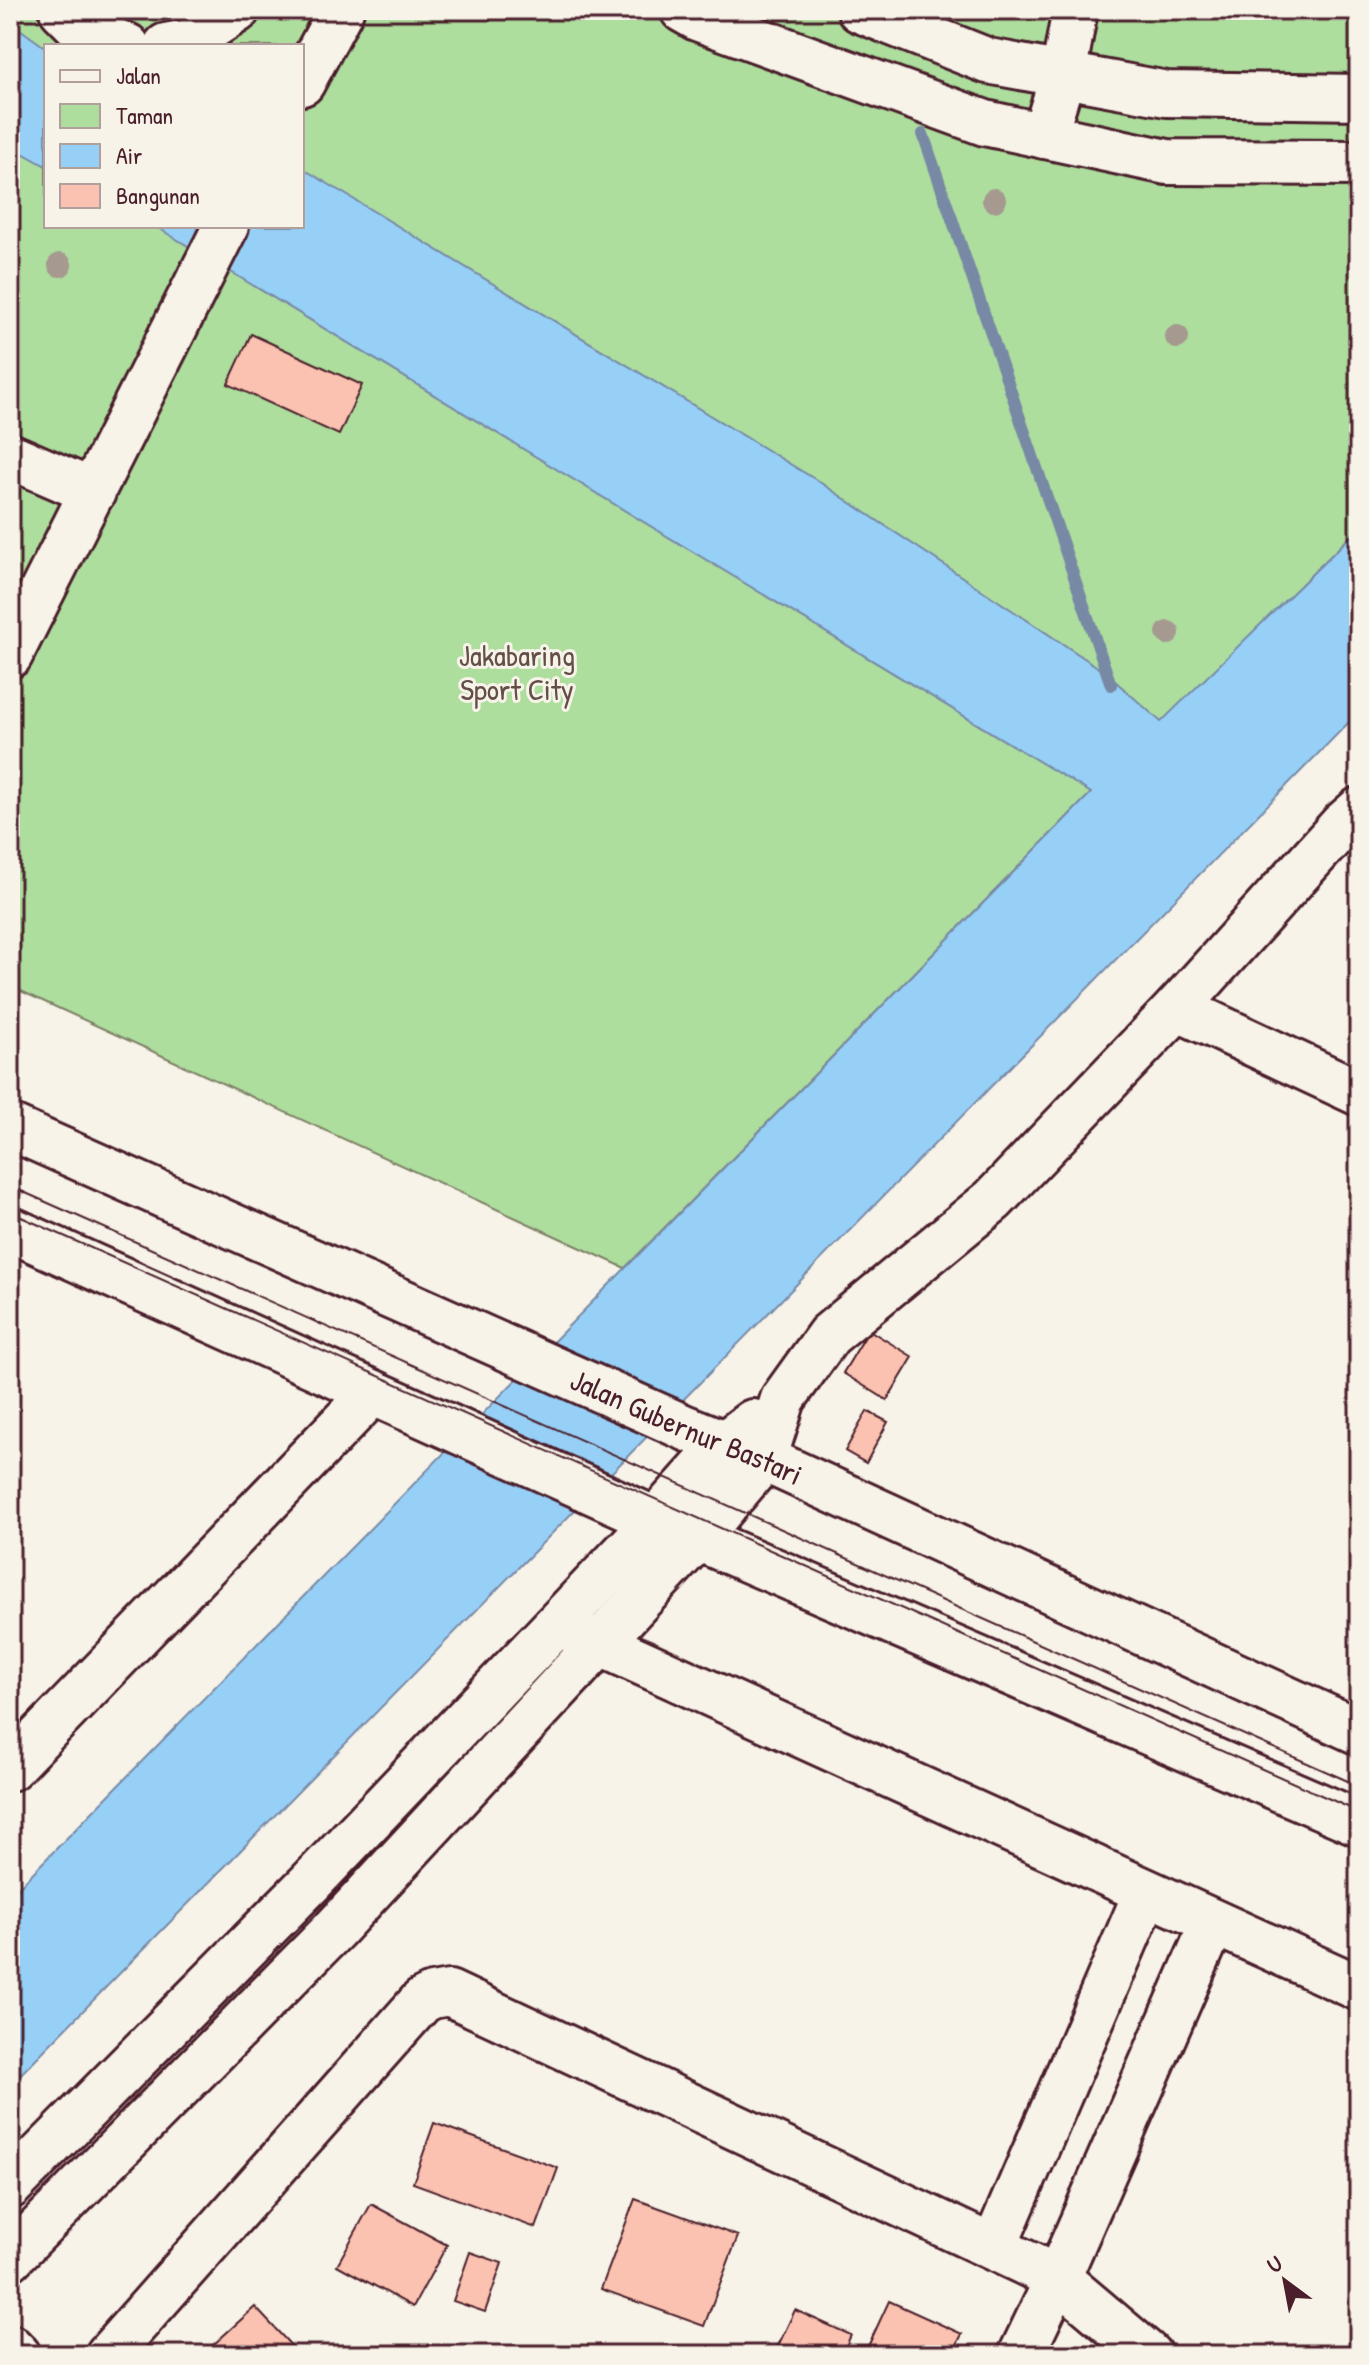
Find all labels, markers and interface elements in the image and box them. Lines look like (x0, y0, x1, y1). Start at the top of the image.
legend (44, 44, 304, 228)
text: Jalan (116, 59, 161, 91)
text: Taman (116, 99, 173, 131)
text: Air (116, 139, 142, 171)
text: Bangunan (116, 179, 200, 211)
park label: Jakabaring Sport City (459, 635, 575, 709)
street label: Jalan Gubernur Bastari (564, 1359, 809, 1494)
north arrow (1245, 2241, 1325, 2321)
text: U (1261, 2248, 1287, 2280)

